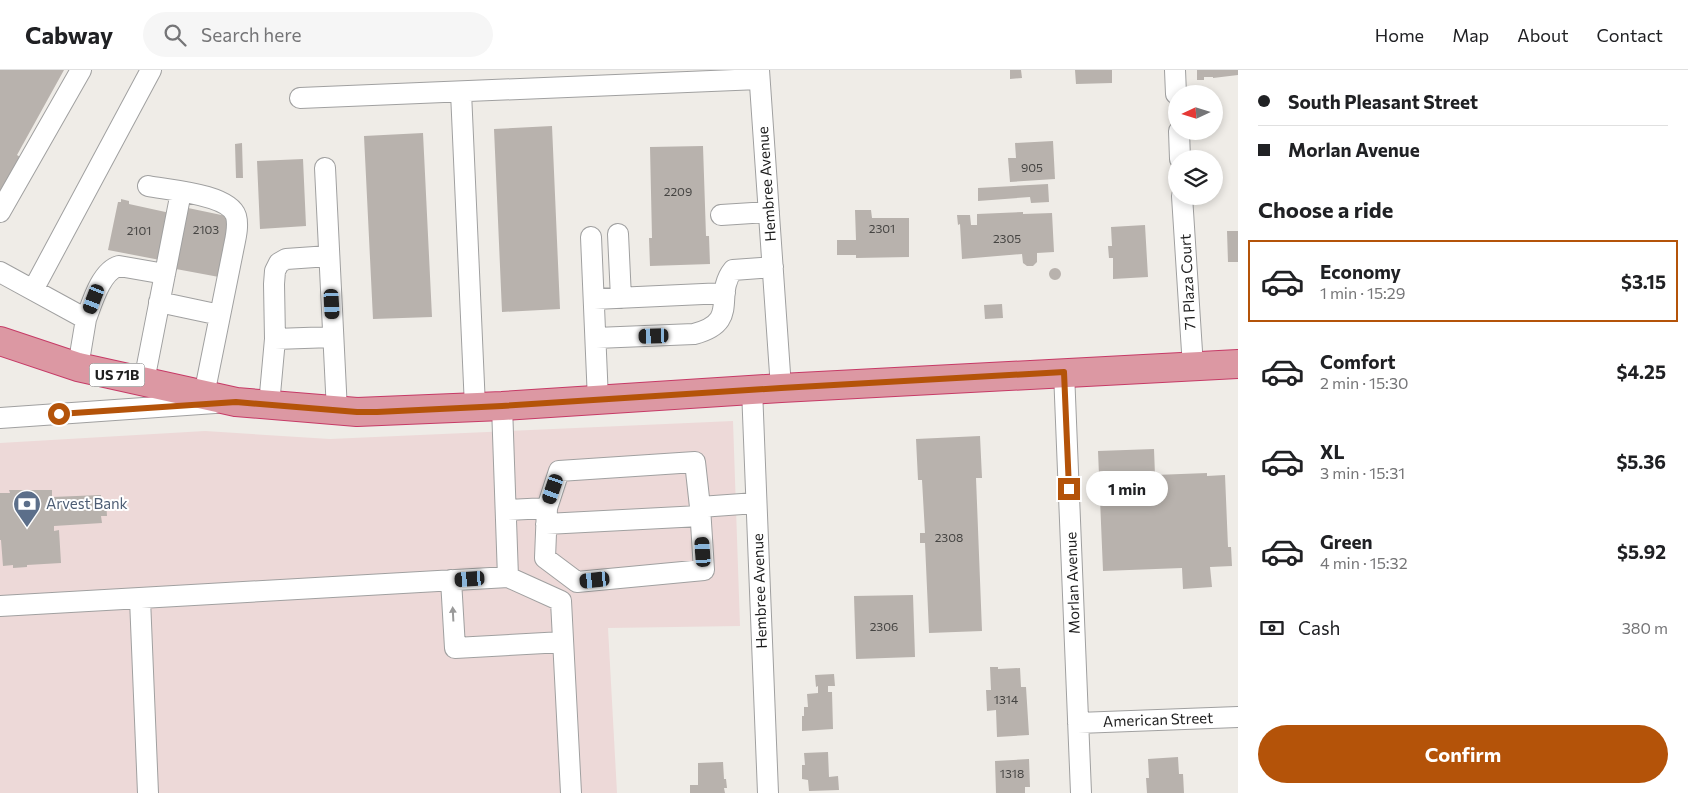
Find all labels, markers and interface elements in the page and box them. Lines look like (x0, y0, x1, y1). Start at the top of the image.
search box (143, 12, 493, 57)
text: Cabway (25, 20, 113, 49)
icon: search (161, 21, 189, 49)
text: Search here (201, 23, 302, 46)
text: Home (1375, 24, 1424, 46)
text: Map (1452, 24, 1489, 46)
text: About (1517, 24, 1569, 46)
text: Contact (1597, 24, 1663, 46)
north arrow (1168, 85, 1222, 140)
map controls (1168, 85, 1223, 205)
text: South Pleasant Street (1288, 90, 1478, 113)
street label: Hembree Avenue (753, 126, 779, 242)
text: Morlan Avenue (1288, 138, 1420, 161)
button: layers (1168, 150, 1223, 205)
house number: 905 (1021, 160, 1043, 174)
house number: 2209 (664, 184, 692, 198)
text: Choose a ride (1258, 196, 1393, 223)
house number: 2301 (869, 221, 895, 235)
house number: 2103 (193, 222, 219, 236)
house number: 2101 (127, 223, 151, 237)
house number: 2305 (993, 231, 1021, 245)
street label: 71 Plaza Court (1175, 234, 1199, 331)
icon: car (1260, 259, 1305, 304)
text: Economy (1320, 260, 1401, 283)
text: $3.15 (1621, 270, 1666, 293)
car (81, 282, 106, 316)
text: 1 min · 15:29 (1320, 283, 1405, 302)
car (323, 289, 340, 319)
car (638, 328, 669, 344)
icon: car (1260, 349, 1305, 394)
text: Comfort (1320, 350, 1396, 373)
text: $4.25 (1617, 360, 1666, 383)
road number: US 71B (90, 364, 144, 386)
text: 2 min · 15:30 (1320, 373, 1408, 392)
route start (48, 403, 70, 425)
icon: car (1260, 439, 1305, 484)
text: XL (1320, 440, 1345, 463)
text: $5.36 (1616, 450, 1666, 473)
text: 3 min · 15:31 (1320, 463, 1405, 482)
car (541, 472, 564, 506)
callout: 1 min (1086, 472, 1169, 506)
route end (1058, 478, 1080, 500)
text: 1 min (1108, 479, 1146, 498)
bank icon: Arvest Bank (12, 489, 42, 528)
place label: Arvest Bank (46, 494, 128, 512)
icon: car (1260, 529, 1305, 574)
house number: 2308 (935, 530, 963, 544)
text: Green (1320, 530, 1372, 553)
street label: Morlan Avenue (1061, 531, 1083, 635)
street label: Hembree Avenue (748, 533, 770, 649)
car (694, 537, 711, 567)
text: $5.92 (1617, 540, 1666, 563)
text: 4 min · 15:32 (1320, 553, 1408, 572)
car (454, 570, 485, 588)
car (579, 571, 610, 589)
one-way arrow (448, 606, 456, 622)
icon: cash (1258, 614, 1286, 642)
text: Cash (1298, 616, 1340, 639)
text: 380 m (1622, 618, 1668, 637)
house number: 2306 (870, 619, 898, 633)
house number: 1314 (994, 692, 1018, 706)
street label: American Street (1103, 708, 1213, 730)
button: Confirm (1258, 725, 1668, 783)
house number: 1318 (1000, 766, 1024, 780)

